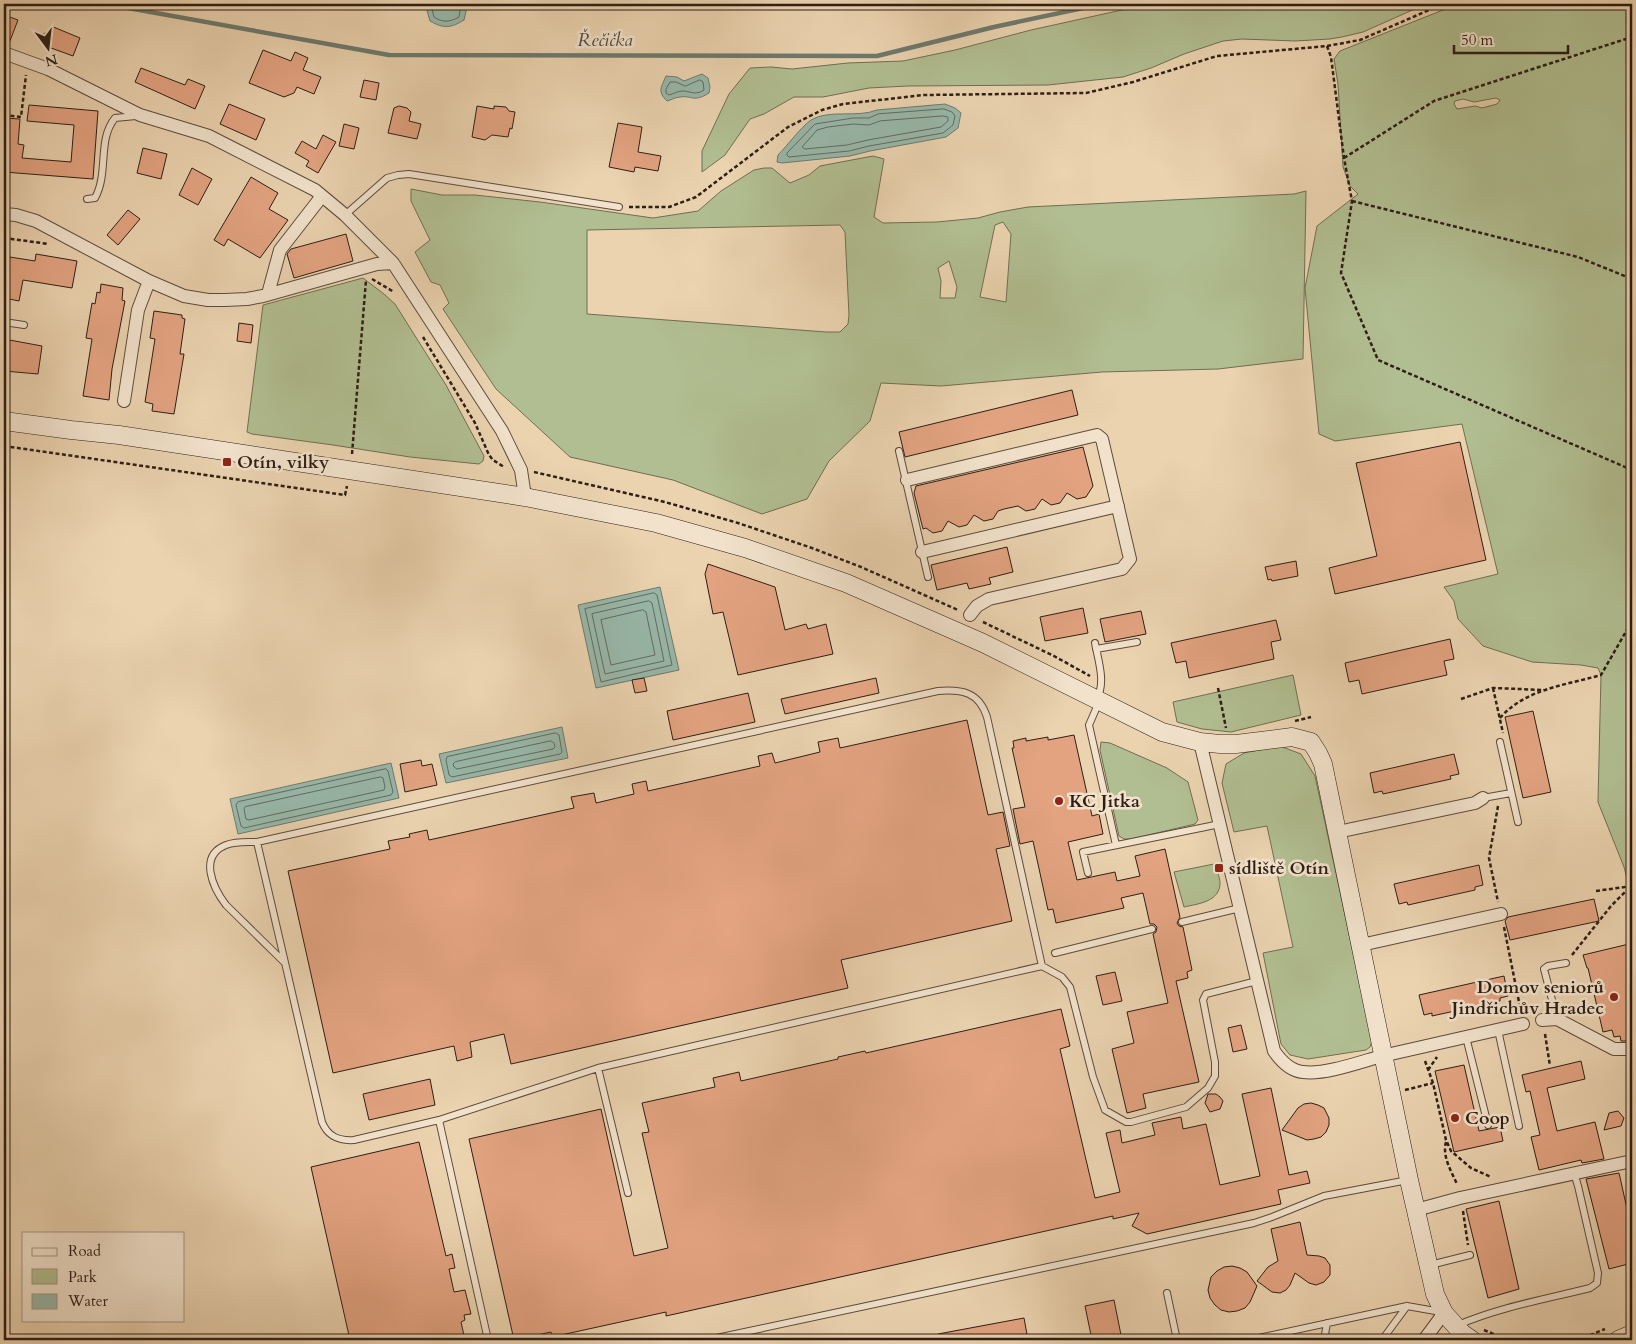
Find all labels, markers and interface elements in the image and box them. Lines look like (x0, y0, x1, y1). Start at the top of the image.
north arrow (22, 22, 72, 72)
scale bar (1454, 22, 1567, 54)
water label: Řečička (577, 27, 633, 53)
text: 50 m (1461, 30, 1493, 50)
text: N (43, 49, 60, 71)
place label: Otín, vilky (237, 450, 330, 475)
marker: Otín, vilky (221, 456, 233, 468)
place label: KC Jitka (1069, 789, 1140, 814)
marker: KC Jitka (1053, 795, 1065, 807)
place label: sídliště Otín (1229, 856, 1330, 881)
marker: sídliště Otín (1213, 862, 1225, 874)
place label: Domov seniorů Jindřichův Hradec (1449, 975, 1604, 1021)
marker: Domov seniorů Jindřichův Hradec (1608, 991, 1620, 1003)
place label: Coop (1465, 1106, 1510, 1131)
marker: Coop (1449, 1112, 1461, 1124)
legend (22, 1232, 185, 1322)
text: Road (68, 1241, 101, 1261)
text: Park (68, 1267, 97, 1287)
text: Water (67, 1291, 109, 1311)

